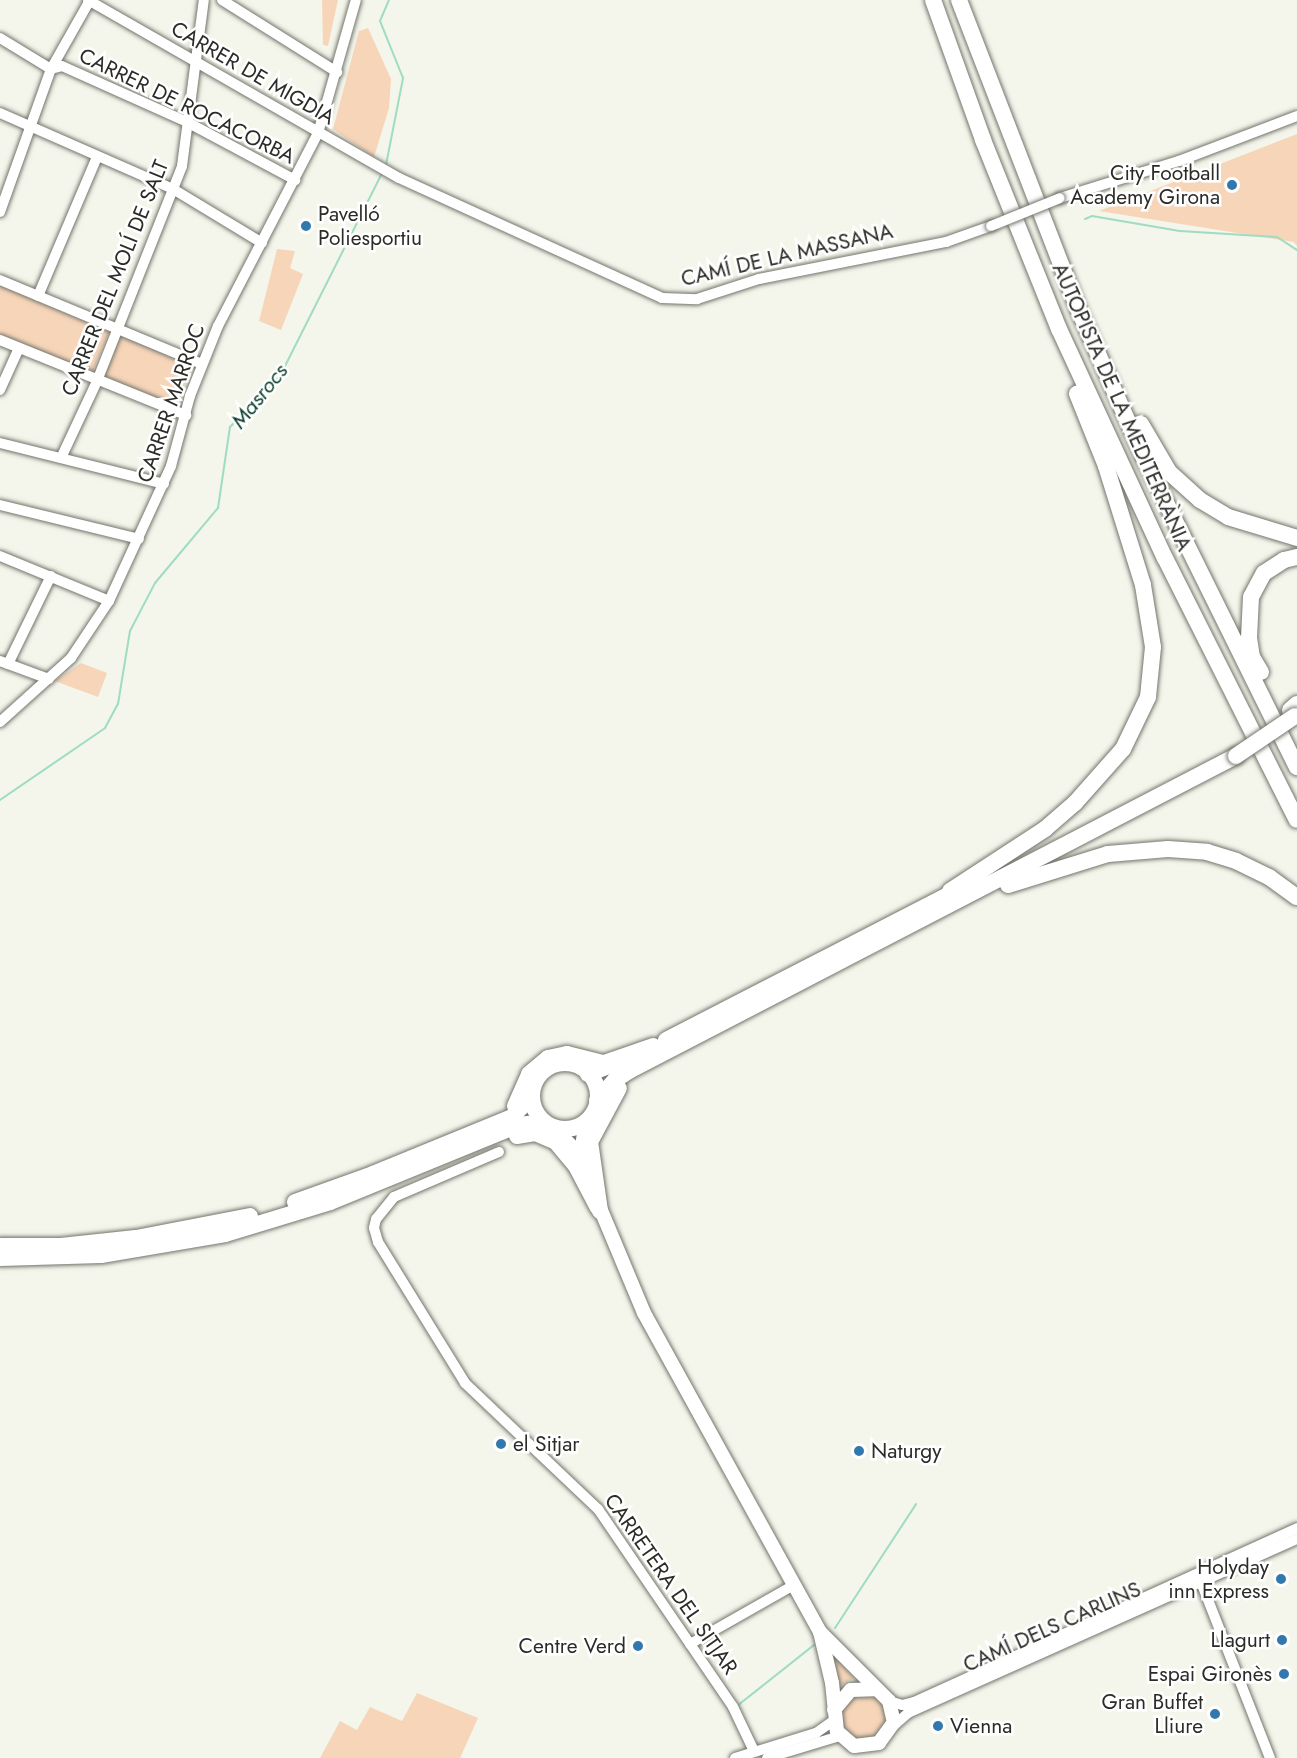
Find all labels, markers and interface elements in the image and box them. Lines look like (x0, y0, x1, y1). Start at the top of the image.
street label: CARRER DE MIGDIA (167, 16, 339, 130)
street label: CARRER DE ROCACORBA (75, 43, 299, 169)
street label: CARRER DEL MOLÍ DE SALT (56, 156, 174, 400)
place label: City Football Academy Girona (1070, 160, 1220, 210)
marker: City Football Academy Girona (1225, 178, 1239, 192)
place label: Pavelló Poliesportiu (318, 201, 422, 251)
street label: CAMÍ DE LA MASSANA (679, 218, 895, 292)
marker: Pavelló Poliesportiu (299, 219, 313, 233)
street label: AUTOPISTA DE LA MEDITERRÀNIA (1047, 259, 1197, 555)
street label: CARRER MARROC (132, 320, 210, 486)
water label: Masrocs (225, 358, 293, 434)
place label: el Sitjar (513, 1431, 580, 1457)
marker: el Sitjar (494, 1437, 508, 1451)
place label: Naturgy (871, 1438, 942, 1464)
marker: Naturgy (852, 1444, 866, 1458)
street label: CARRETERA DEL SITJAR (599, 1489, 743, 1679)
place label: Holyday inn Express (1168, 1554, 1269, 1604)
marker: Holyday inn Express (1274, 1572, 1288, 1586)
street label: CAMÍ DELS CARLINS (959, 1577, 1145, 1677)
place label: Llagurt (1210, 1627, 1270, 1653)
place label: Centre Verd (519, 1633, 626, 1659)
marker: Llagurt (1275, 1633, 1289, 1647)
marker: Centre Verd (631, 1639, 645, 1653)
place label: Espai Gironès (1148, 1661, 1272, 1687)
marker: Espai Gironès (1277, 1667, 1291, 1681)
place label: Gran Buffet Lliure (1101, 1689, 1203, 1739)
marker: Gran Buffet Lliure (1208, 1707, 1222, 1721)
place label: Vienna (950, 1713, 1012, 1739)
marker: Vienna (931, 1719, 945, 1733)

